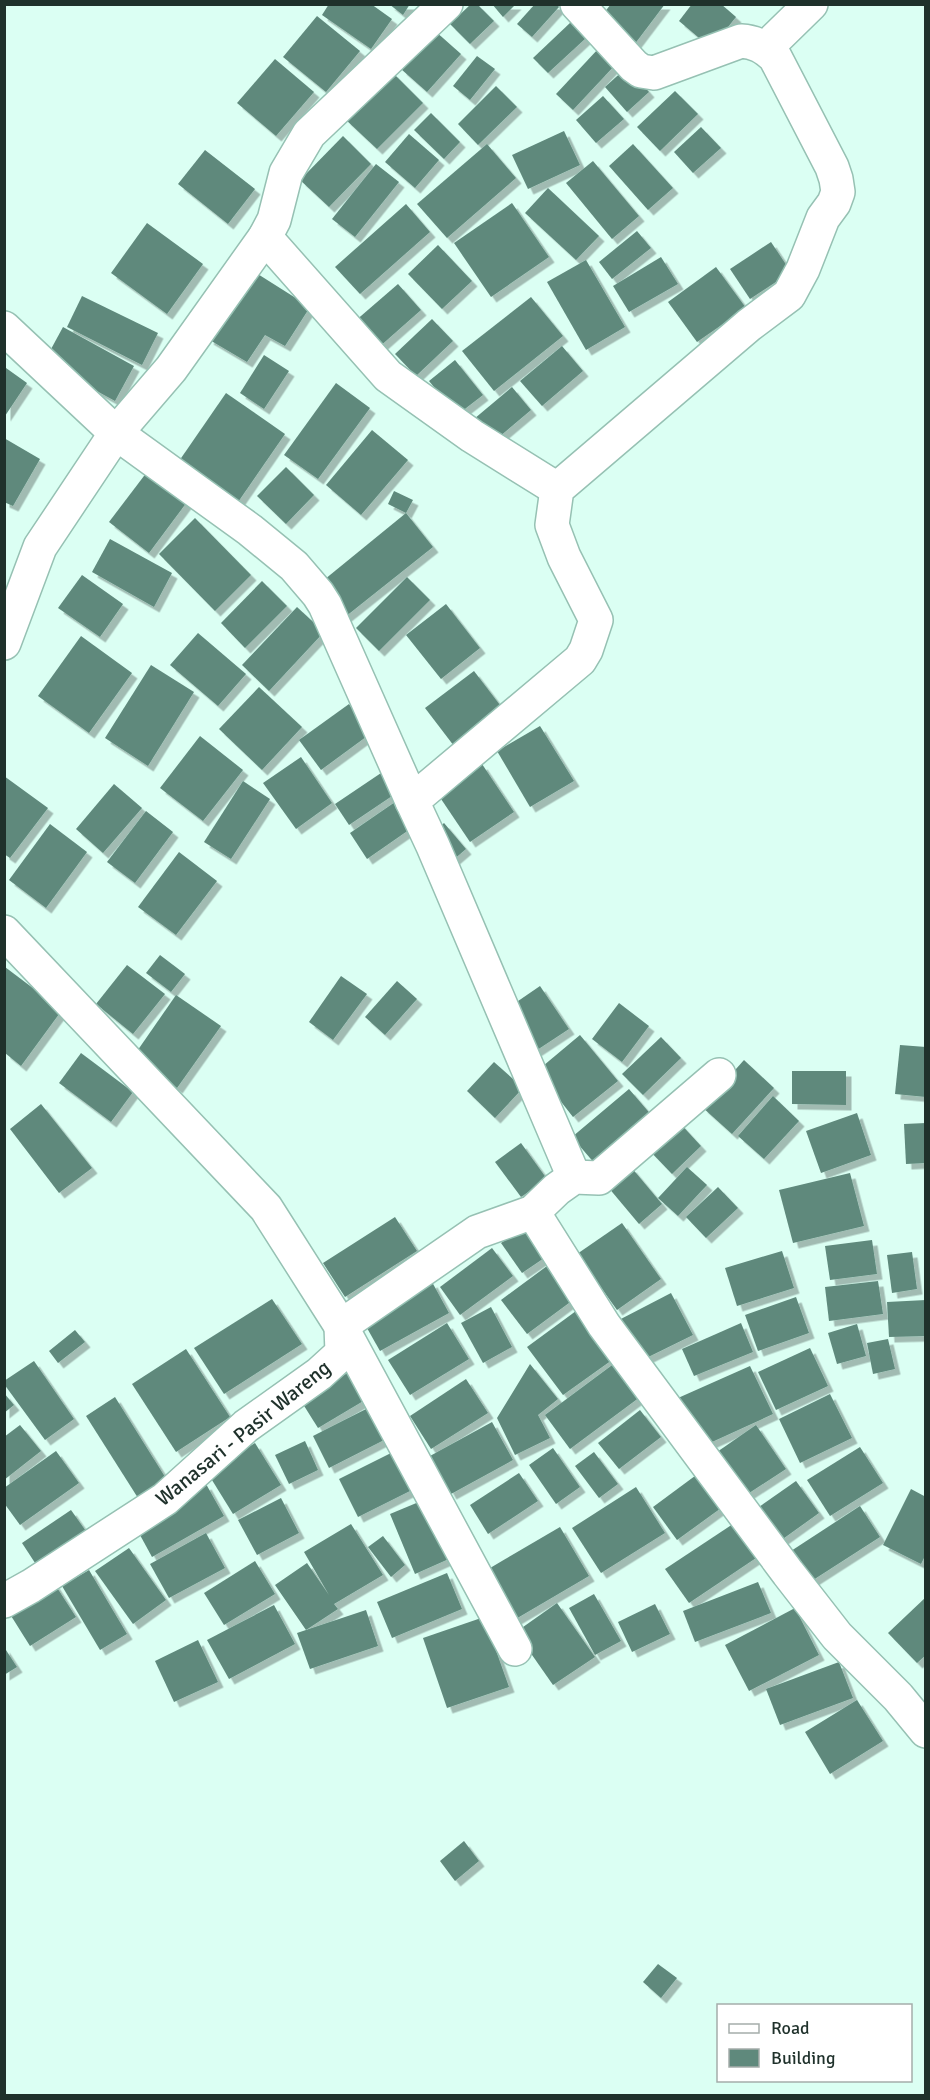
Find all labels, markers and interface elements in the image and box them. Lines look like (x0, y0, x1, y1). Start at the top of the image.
street label: Wanasari - Pasir Wareng (150, 1354, 336, 1512)
legend (717, 2004, 912, 2082)
text: Road (771, 2017, 810, 2039)
text: Building (771, 2047, 835, 2069)

